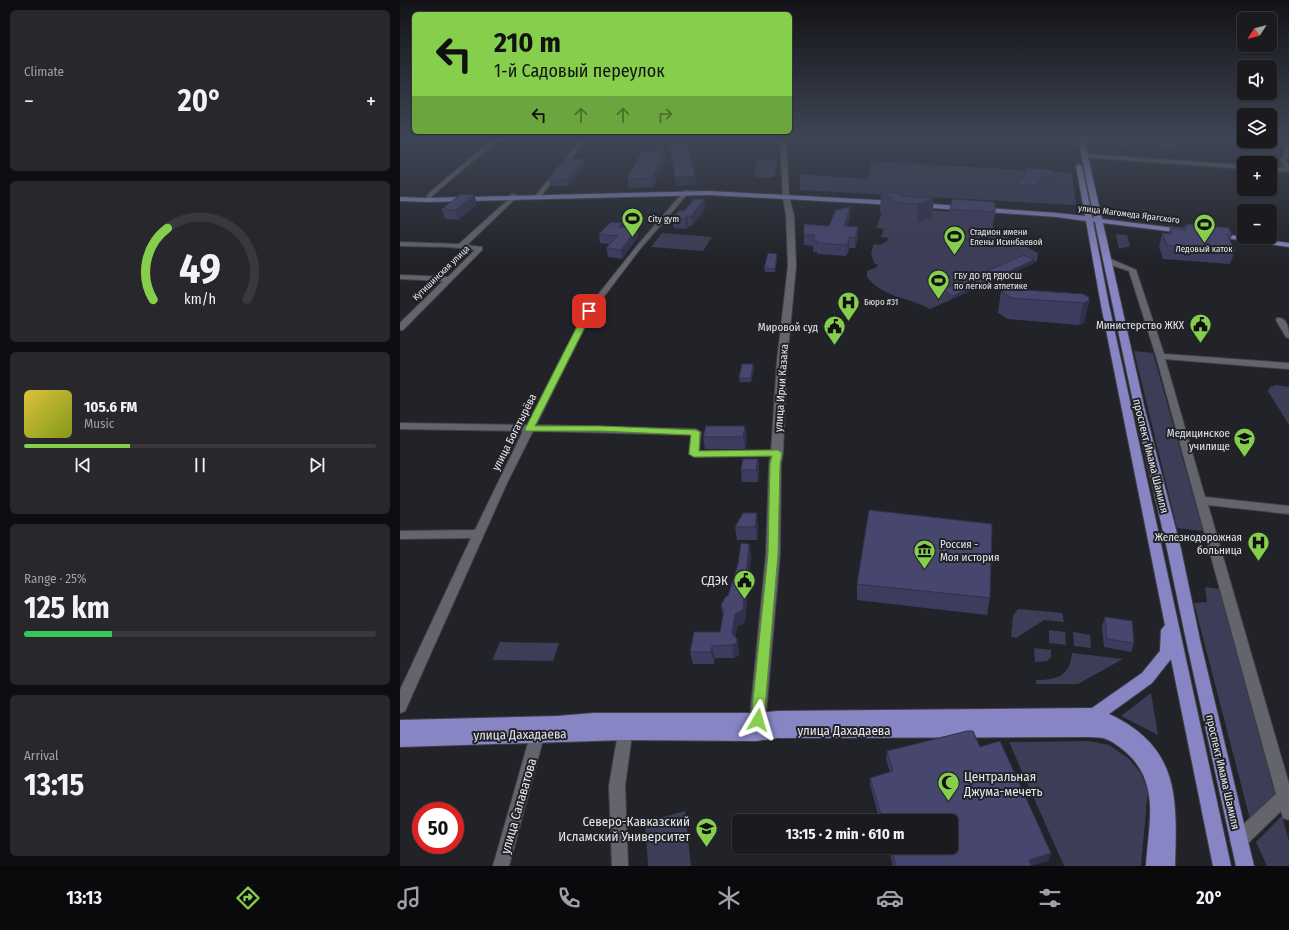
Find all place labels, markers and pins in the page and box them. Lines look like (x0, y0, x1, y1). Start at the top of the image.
sports icon: City gym (620, 206, 646, 239)
sports icon: Ледовый каток (1191, 211, 1217, 244)
place label: City gym (648, 214, 679, 224)
sports icon: Стадион имени Елены Исинбаевой (942, 224, 968, 257)
place label: Стадион имени Елены Исинбаевой (970, 227, 1043, 247)
place label: Ледовый каток (1175, 244, 1233, 254)
sports icon: ГБУ ДО РД РДЮСШ по легкой атлетике (925, 268, 951, 301)
place label: ГБУ ДО РД РДЮСШ по легкой атлетике (954, 271, 1028, 291)
hospital icon: Бюро #31 (836, 289, 862, 322)
pin (572, 294, 606, 328)
place label: Бюро #31 (864, 297, 898, 307)
public building icon: Министерство ЖКХ (1187, 312, 1213, 345)
public building icon: Мировой суд (821, 314, 847, 347)
place label: Министерство ЖКХ (1096, 319, 1185, 332)
place label: Мировой суд (758, 321, 818, 334)
school or university icon: Медицинское училище (1232, 426, 1258, 459)
place label: Медицинское училище (1167, 427, 1230, 453)
hospital icon: Железнодорожная больница (1245, 530, 1271, 563)
place label: Железнодорожная больница (1155, 531, 1242, 557)
museum icon: Россия - Моя история (912, 537, 938, 570)
place label: Россия - Моя история (940, 538, 999, 564)
public building icon: СДЭК (731, 567, 757, 600)
place label: СДЭК (701, 573, 728, 588)
place label: Центральная Джума-мечеть (963, 769, 1042, 799)
mosque icon: Центральная Джума-мечеть (936, 770, 962, 803)
place label: Северо-Кавказский Исламский Университет (558, 814, 691, 844)
school or university icon: Северо-Кавказский Исламский Университет (693, 815, 719, 848)

